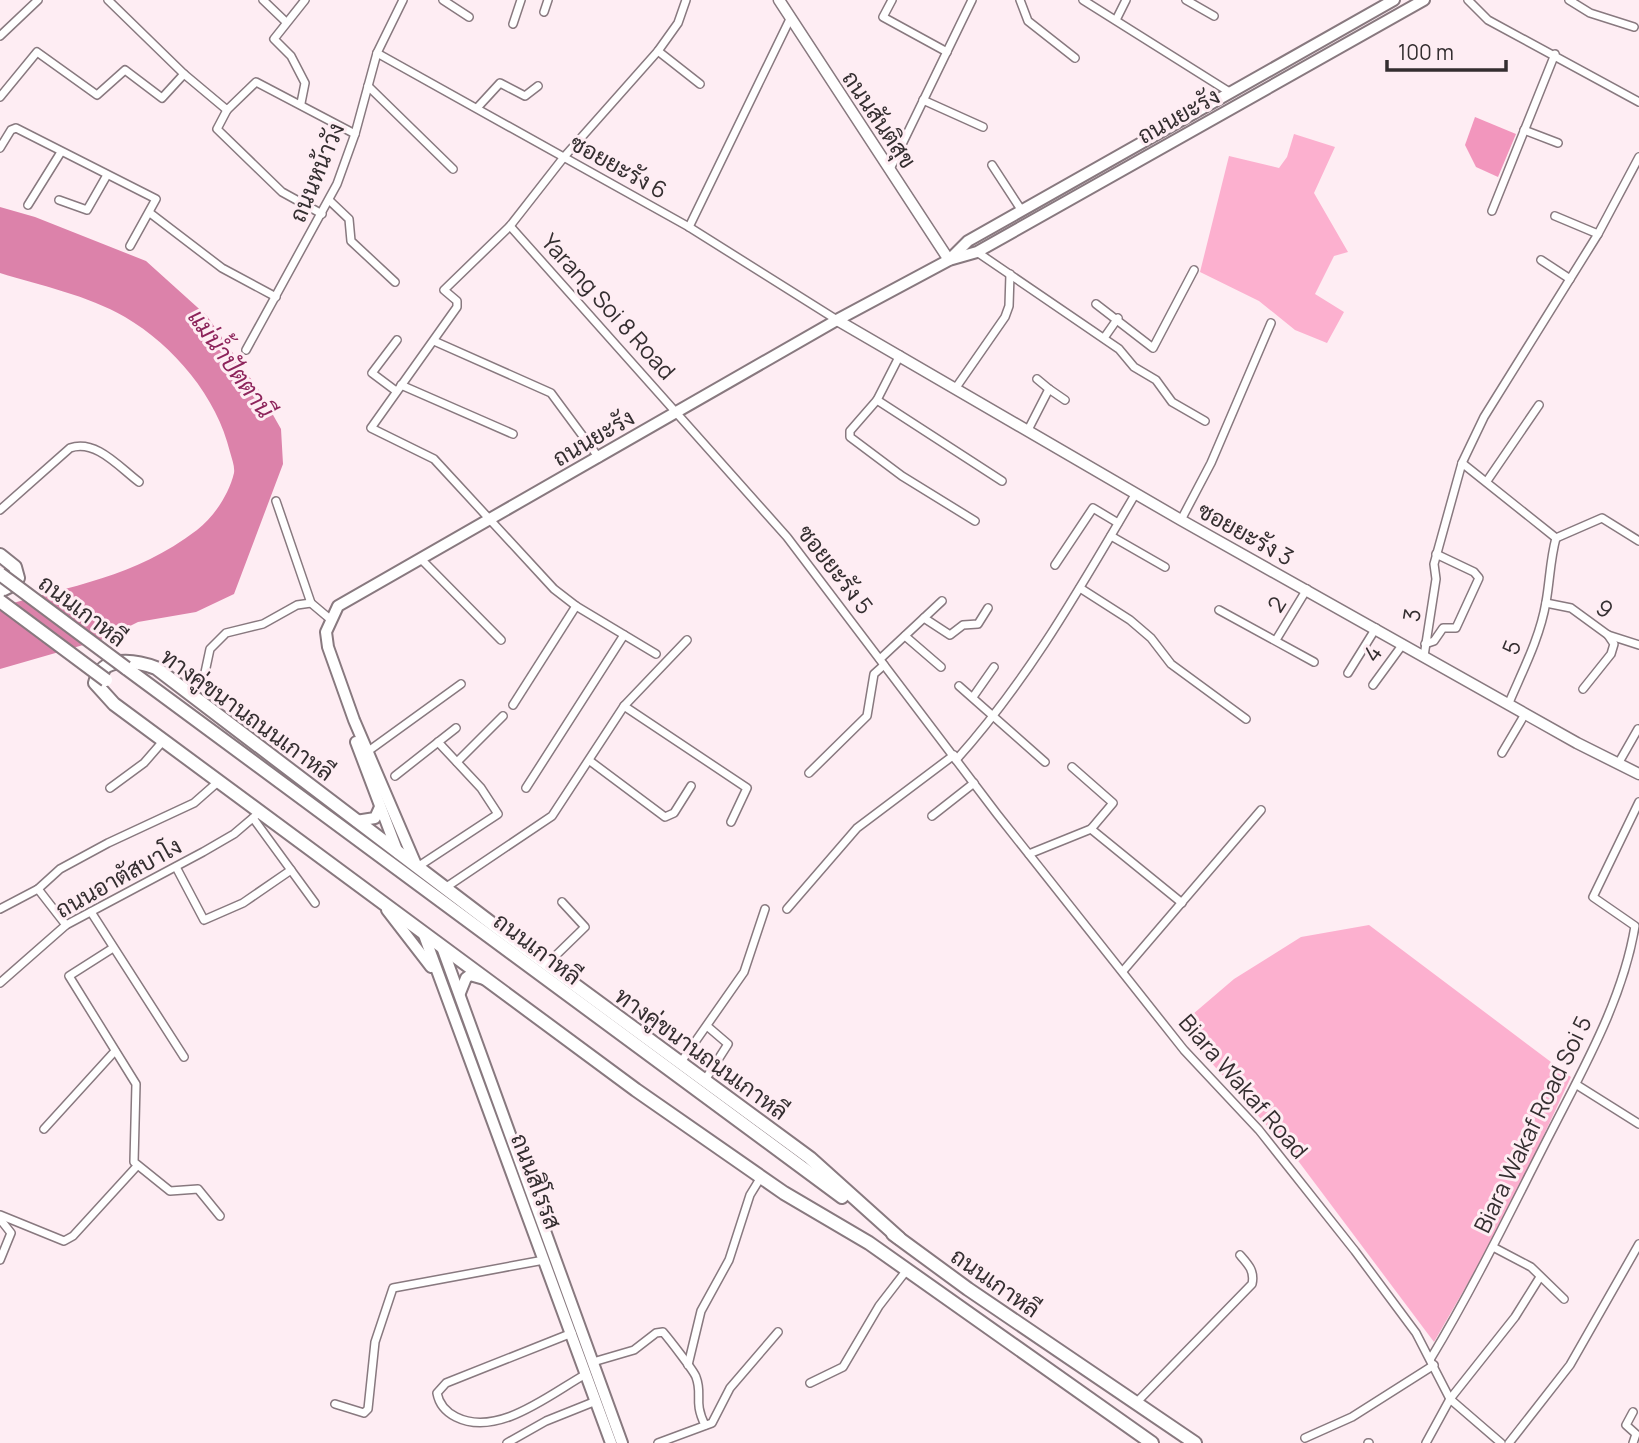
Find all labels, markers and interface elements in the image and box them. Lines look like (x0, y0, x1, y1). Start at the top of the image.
scale bar (1387, 28, 1506, 72)
text: 100 m (1398, 38, 1454, 66)
street label: ถนนสันติสุข (835, 64, 924, 175)
street label: ถนนยะรัง (1131, 79, 1225, 151)
street label: ถนนหน้าวัง (281, 117, 351, 227)
street label: ซอยยะรัง 6 (565, 126, 673, 206)
street label: Yarang Soi 8 Road (535, 226, 683, 386)
water label: แม่น้ำปัตตานี (181, 301, 286, 426)
street label: ถนนยะรัง (546, 401, 640, 473)
street label: ซอยยะรัง 3 (1192, 494, 1300, 572)
street label: ซอยยะรัง 5 (791, 517, 881, 621)
street label: ถนนเกาหลี (33, 566, 133, 654)
street label: 2 (1259, 590, 1293, 618)
street label: 9 (1589, 591, 1621, 625)
street label: 3 (1394, 606, 1428, 624)
street label: 5 (1494, 635, 1528, 659)
street label: 4 (1355, 638, 1389, 668)
street label: ทางคู่ขนานถนนเกาหลี (154, 640, 341, 789)
street label: ถนนอาตัสบาโง (49, 829, 187, 925)
street label: ถนนเกาหลี (488, 904, 588, 992)
street label: ทางคู่ขนานถนนเกาหลี (608, 979, 795, 1128)
street label: Biara Wakaf Road (1172, 1007, 1316, 1165)
street label: Biara Wakaf Road Soi 5 (1465, 1010, 1599, 1238)
street label: ถนนสิโรรส (504, 1128, 570, 1234)
street label: ถนนเกาหลี (945, 1240, 1047, 1324)

